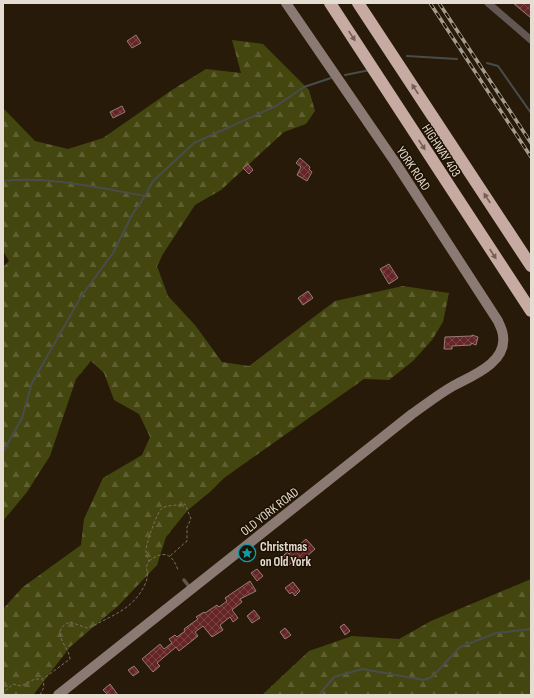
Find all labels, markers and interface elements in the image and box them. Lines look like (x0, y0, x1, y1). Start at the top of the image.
one-way arrow (348, 30, 355, 42)
one-way arrow (411, 84, 419, 95)
street label: HIGHWAY 403 (418, 121, 464, 180)
one-way arrow (419, 139, 426, 151)
street label: YORK ROAD (393, 143, 434, 194)
one-way arrow (483, 192, 490, 204)
one-way arrow (490, 248, 497, 259)
street label: OLD YORK ROAD (237, 484, 302, 539)
place label: Christmas on Old York (260, 539, 311, 570)
place icon: Christmas on Old York (237, 543, 257, 563)

